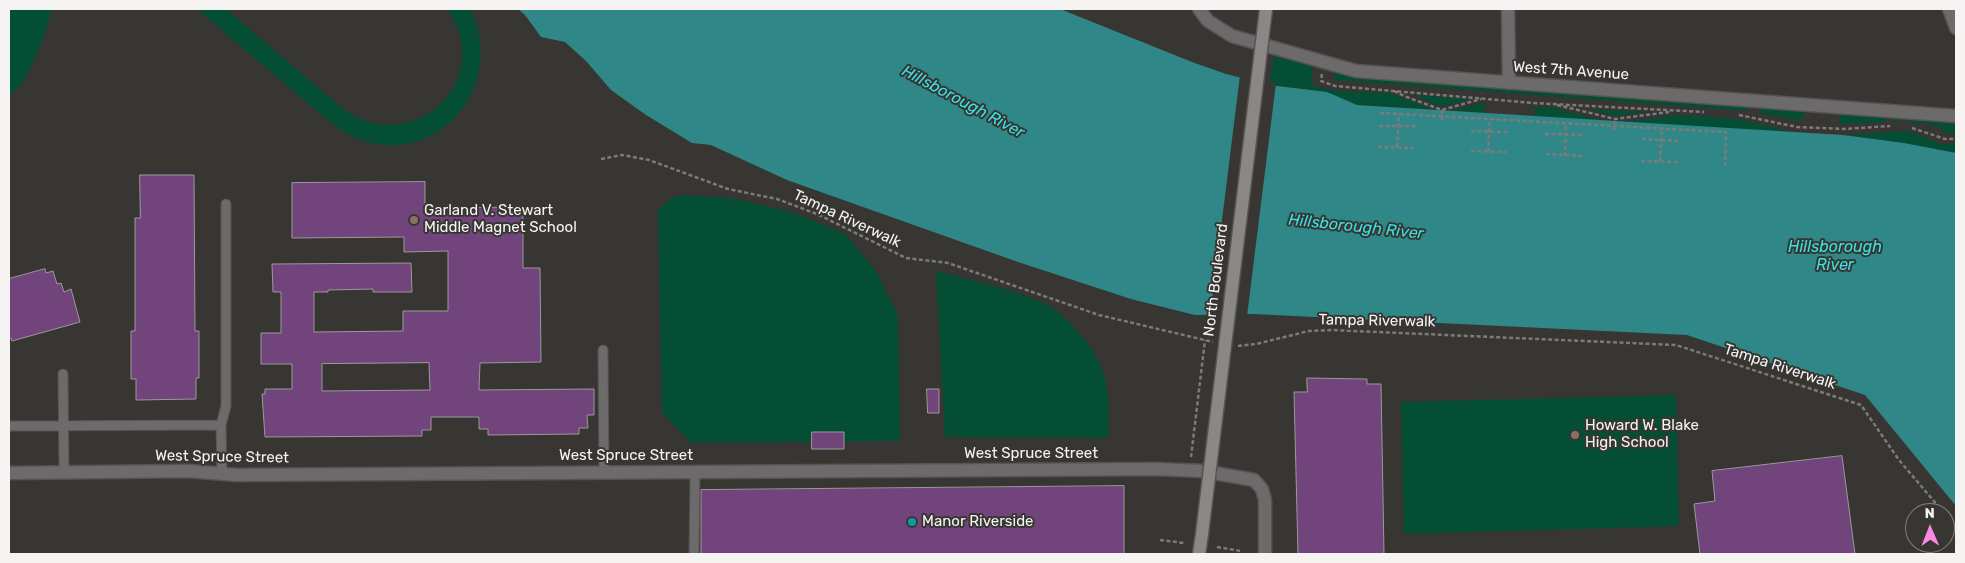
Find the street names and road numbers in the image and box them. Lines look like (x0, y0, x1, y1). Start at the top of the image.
street label: West 7th Avenue (1512, 58, 1630, 84)
street label: Tampa Riverwalk (790, 186, 904, 252)
street label: North Boulevard (1200, 223, 1232, 337)
street label: Tampa Riverwalk (1318, 311, 1436, 331)
street label: Tampa Riverwalk (1722, 340, 1838, 394)
street label: West Spruce Street (964, 445, 1098, 463)
street label: West Spruce Street (155, 447, 289, 467)
street label: West Spruce Street (559, 447, 693, 465)

